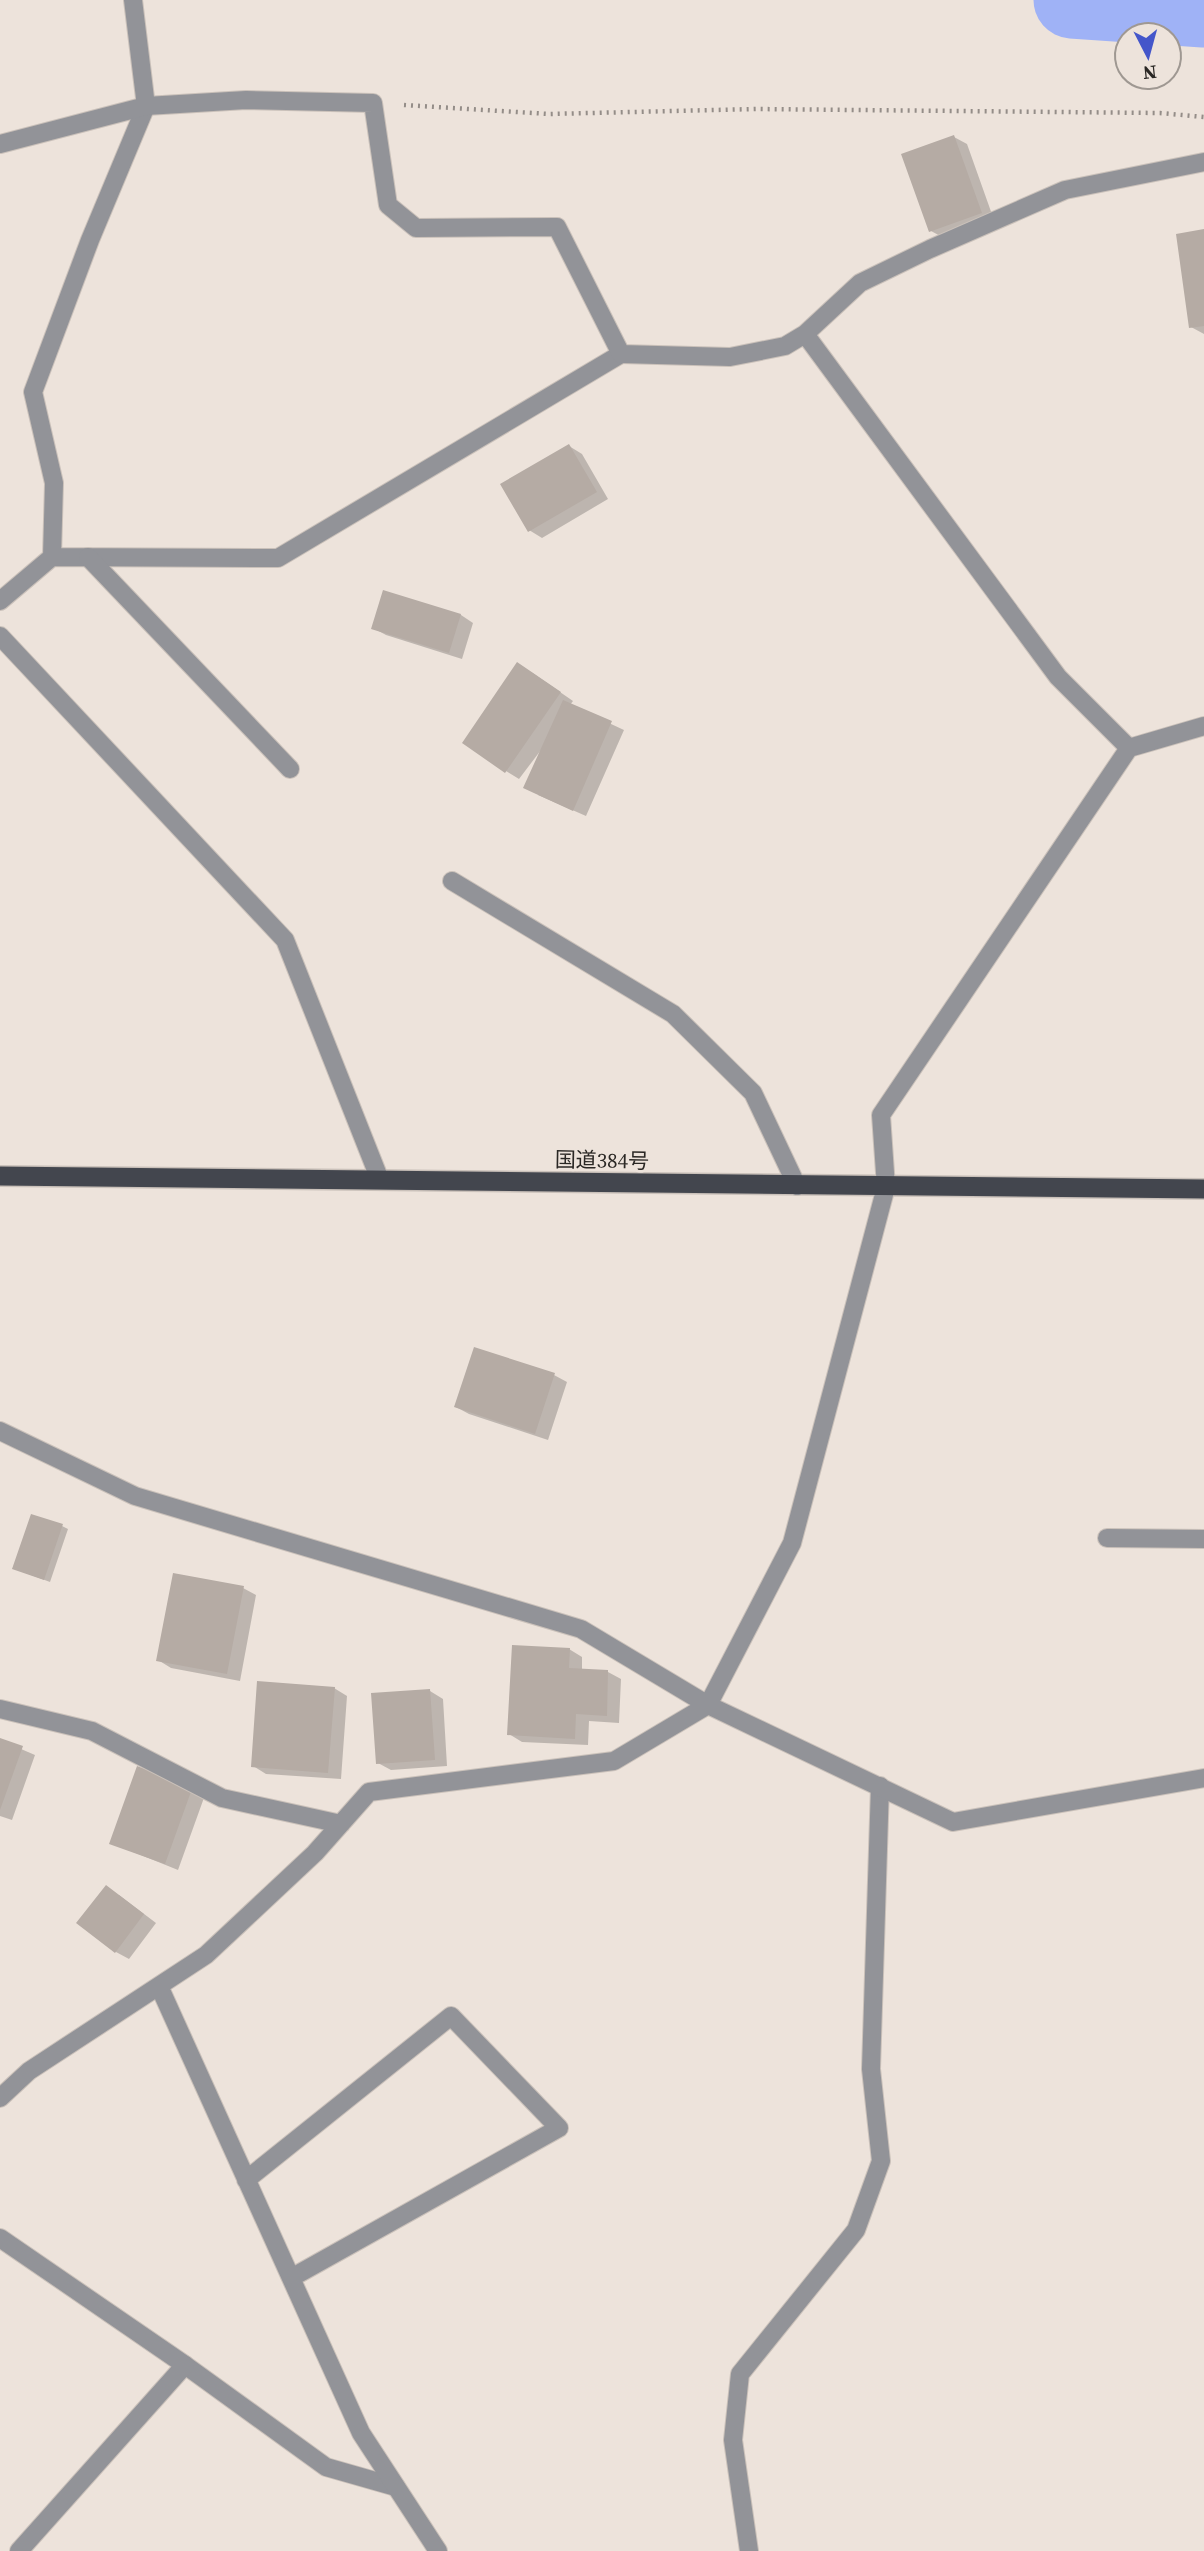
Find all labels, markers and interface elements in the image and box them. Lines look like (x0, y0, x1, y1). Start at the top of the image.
north arrow (1113, 21, 1183, 91)
text: N (1141, 59, 1158, 87)
street label: 国道384号 (555, 1145, 649, 1175)

